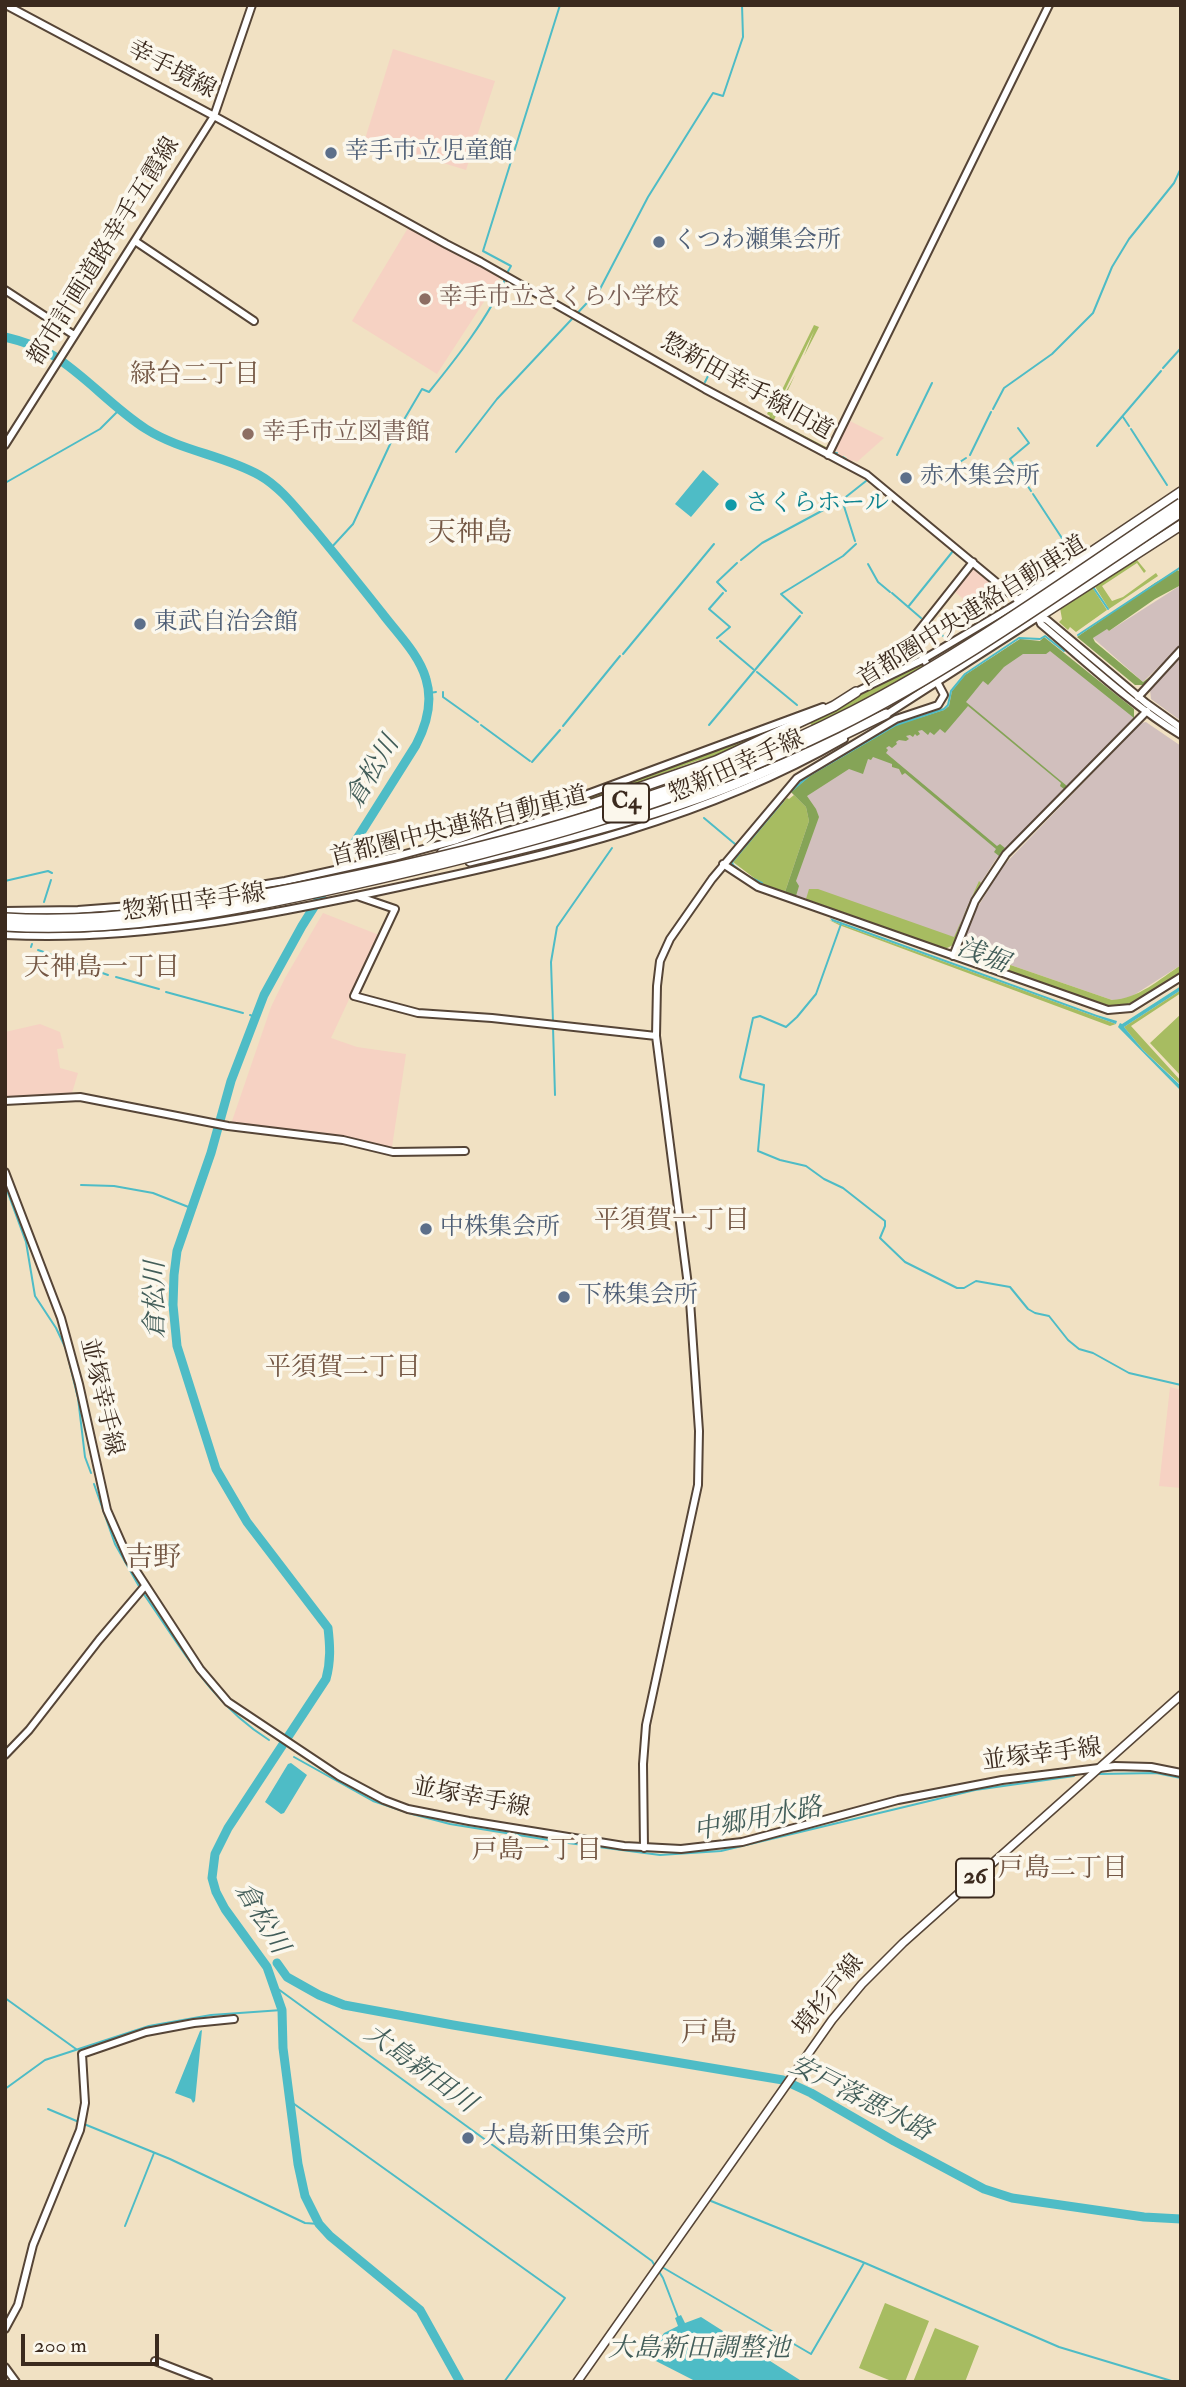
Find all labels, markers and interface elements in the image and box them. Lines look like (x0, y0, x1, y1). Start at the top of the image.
street label: 幸手境線 (122, 36, 220, 106)
street label: 都市計画道路幸手五霞線 (23, 132, 187, 372)
place label: 幸手市立児童館 (345, 139, 513, 167)
marker: 幸手市立児童館 (323, 145, 339, 161)
place label: くつわ瀬集会所 (673, 228, 841, 256)
marker: くつわ瀬集会所 (651, 234, 667, 250)
place label: 幸手市立さくら小学校 (439, 285, 679, 313)
marker: 幸手市立さくら小学校 (417, 291, 433, 307)
street label: 惣新田幸手線旧道 (655, 329, 837, 447)
district label: 緑台二丁目 (130, 360, 260, 392)
place label: 幸手市立図書館 (262, 420, 430, 448)
marker: 幸手市立図書館 (240, 426, 256, 442)
place label: 赤木集会所 (920, 464, 1040, 492)
marker: 赤木集会所 (898, 470, 914, 486)
place label: さくらホール (745, 491, 889, 519)
marker: さくらホール (723, 497, 739, 513)
district label: 天神島 (428, 518, 512, 552)
street label: 首都圏中央連絡自動車道 (853, 531, 1093, 695)
place label: 東武自治会館 (154, 610, 298, 638)
marker: 東武自治会館 (132, 616, 148, 632)
street label: 惣新田幸手線 (665, 726, 809, 810)
water label: 倉松川 (341, 732, 407, 814)
street label: 首都圏中央連絡自動車道 (327, 782, 591, 874)
road number: C4 (603, 783, 649, 822)
street label: 惣新田幸手線 (121, 880, 267, 928)
water label: 浅堀 (952, 933, 1012, 981)
district label: 天神島一丁目 (24, 953, 180, 985)
district label: 平須賀一丁目 (594, 1206, 750, 1238)
place label: 中株集会所 (440, 1215, 560, 1243)
marker: 中株集会所 (418, 1221, 434, 1237)
water label: 倉松川 (141, 1261, 173, 1339)
place label: 下株集会所 (578, 1283, 698, 1311)
marker: 下株集会所 (556, 1289, 572, 1305)
street label: 並塚幸手線 (72, 1335, 128, 1459)
district label: 平須賀二丁目 (265, 1353, 421, 1385)
district label: 吉野 (125, 1543, 181, 1577)
street label: 並塚幸手線 (981, 1734, 1103, 1778)
street label: 並塚幸手線 (409, 1773, 533, 1825)
water label: 中郷用水路 (691, 1793, 825, 1849)
district label: 戸島一丁目 (472, 1836, 602, 1868)
district label: 戸島二丁目 (998, 1854, 1128, 1886)
road number: 26 (956, 1858, 994, 1898)
water label: 倉松川 (227, 1878, 293, 1960)
street label: 境杉戸線 (789, 1950, 871, 2042)
district label: 戸島 (681, 2018, 737, 2052)
water label: 大島新田川 (357, 2019, 481, 2121)
water label: 安戸落悪水路 (783, 2051, 937, 2149)
place label: 大島新田集会所 (482, 2124, 650, 2152)
marker: 大島新田集会所 (460, 2130, 476, 2146)
scale bar (24, 2320, 163, 2364)
text: 200 m (34, 2332, 87, 2359)
water label: 大島新田調整池 (608, 2334, 790, 2366)

